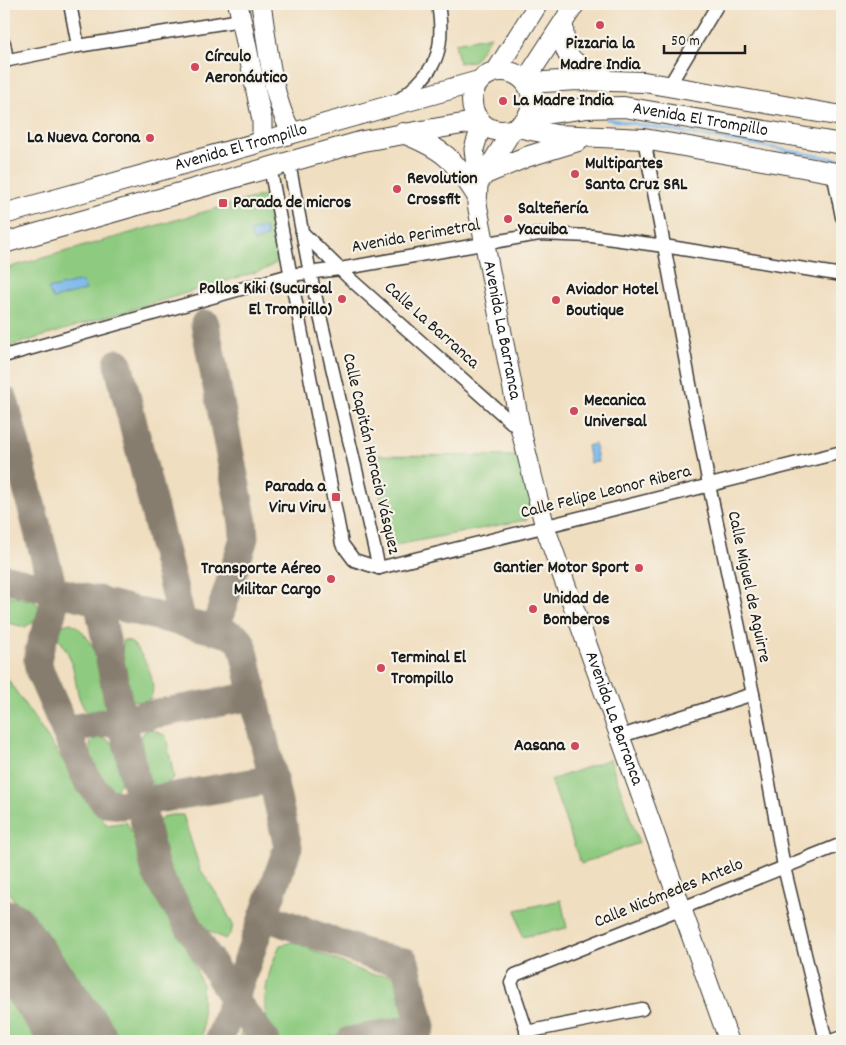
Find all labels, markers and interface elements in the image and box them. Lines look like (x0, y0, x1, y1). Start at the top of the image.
marker: Pizzaria la Madre India (594, 19, 606, 31)
scale bar (664, 22, 745, 54)
text: 50 m (671, 31, 700, 53)
place label: Pizzaria la Madre India (560, 32, 641, 78)
place label: Círculo Aeronáutico (205, 45, 288, 91)
marker: Círculo Aeronáutico (189, 61, 201, 73)
place label: La Madre India (513, 89, 614, 114)
marker: La Madre India (497, 95, 509, 107)
street label: Avenida El Trompillo (631, 96, 770, 144)
street label: Avenida El Trompillo (172, 117, 310, 178)
place label: La Nueva Corona (27, 126, 141, 151)
marker: La Nueva Corona (144, 132, 156, 144)
place label: Multipartes Santa Cruz SRL (585, 152, 688, 198)
place label: Revolution Crossfit (407, 167, 478, 213)
marker: Multipartes Santa Cruz SRL (569, 168, 581, 180)
marker: Revolution Crossfit (391, 183, 403, 195)
place label: Parada de micros (233, 191, 352, 216)
marker: Parada de micros (217, 197, 229, 209)
place label: Salteñería Yacuiba (517, 197, 588, 243)
street label: Avenida Perimetral (350, 213, 483, 261)
marker: Salteñería Yacuiba (502, 213, 514, 225)
street label: Avenida La Barranca (476, 259, 527, 402)
street label: Calle La Barranca (378, 276, 485, 376)
place label: Pollos Kiki (Sucursal El Trompillo) (199, 277, 333, 323)
place label: Aviador Hotel Boutique (566, 278, 659, 324)
marker: Pollos Kiki (Sucursal El Trompillo) (336, 293, 348, 305)
marker: Aviador Hotel Boutique (550, 294, 562, 306)
street label: Calle Capitán Horacio Vásquez (335, 351, 405, 557)
place label: Mecanica Universal (584, 389, 647, 435)
marker: Mecanica Universal (568, 405, 580, 417)
street label: Calle Felipe Leonor Ribera (518, 460, 695, 526)
place label: Parada a Viru Viru (265, 475, 327, 521)
marker: Parada a Viru Viru (330, 491, 342, 503)
street label: Calle Miguel de Aguirre (720, 509, 776, 665)
place label: Gantier Motor Sport (493, 556, 629, 581)
place label: Transporte Aéreo Militar Cargo (201, 557, 321, 603)
marker: Gantier Motor Sport (633, 562, 645, 574)
marker: Transporte Aéreo Militar Cargo (325, 573, 337, 585)
place label: Unidad de Bomberos (543, 587, 610, 633)
marker: Unidad de Bomberos (527, 603, 539, 615)
place label: Terminal El Trompillo (391, 646, 467, 692)
street label: Avenida La Barranca (578, 648, 649, 789)
marker: Terminal El Trompillo (375, 662, 387, 674)
place label: Aasana (514, 734, 566, 759)
marker: Aasana (569, 740, 581, 752)
street label: Calle Nicómedes Antelo (591, 853, 747, 935)

